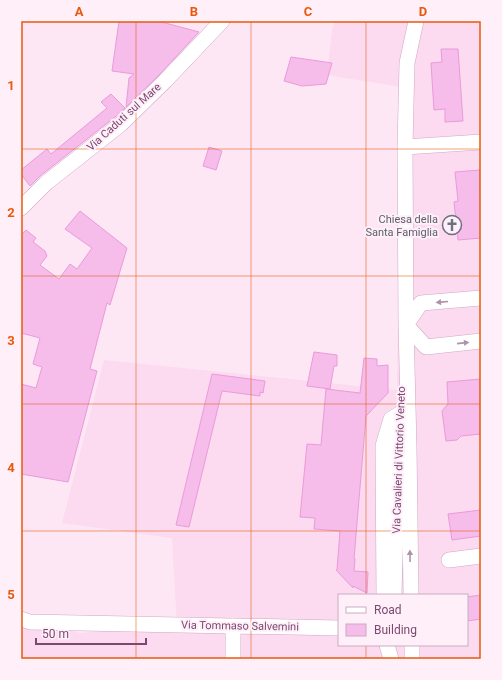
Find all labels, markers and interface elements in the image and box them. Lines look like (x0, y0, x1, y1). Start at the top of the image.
text: A (75, 4, 84, 19)
text: B (190, 4, 198, 19)
text: C (304, 4, 313, 19)
text: D (419, 4, 427, 19)
text: 1 (7, 78, 15, 93)
street label: Via Caduti sul Mare (84, 80, 164, 154)
text: 2 (7, 205, 15, 220)
place label: Chiesa della Santa Famiglia (365, 213, 438, 239)
church icon: Chiesa della Santa Famiglia (441, 214, 463, 236)
one-way arrow (436, 298, 448, 305)
text: 3 (7, 333, 15, 348)
one-way arrow (457, 339, 469, 346)
street label: Via Cavalieri di Vittorio Veneto (390, 386, 408, 534)
text: 4 (7, 460, 15, 475)
one-way arrow (407, 549, 413, 562)
text: 5 (7, 587, 15, 602)
legend (338, 594, 468, 646)
text: Road (374, 603, 402, 617)
street label: Via Tommaso Salvemini (181, 618, 299, 634)
scale bar (36, 620, 146, 646)
text: Building (374, 623, 417, 637)
text: 50 m (42, 627, 69, 641)

